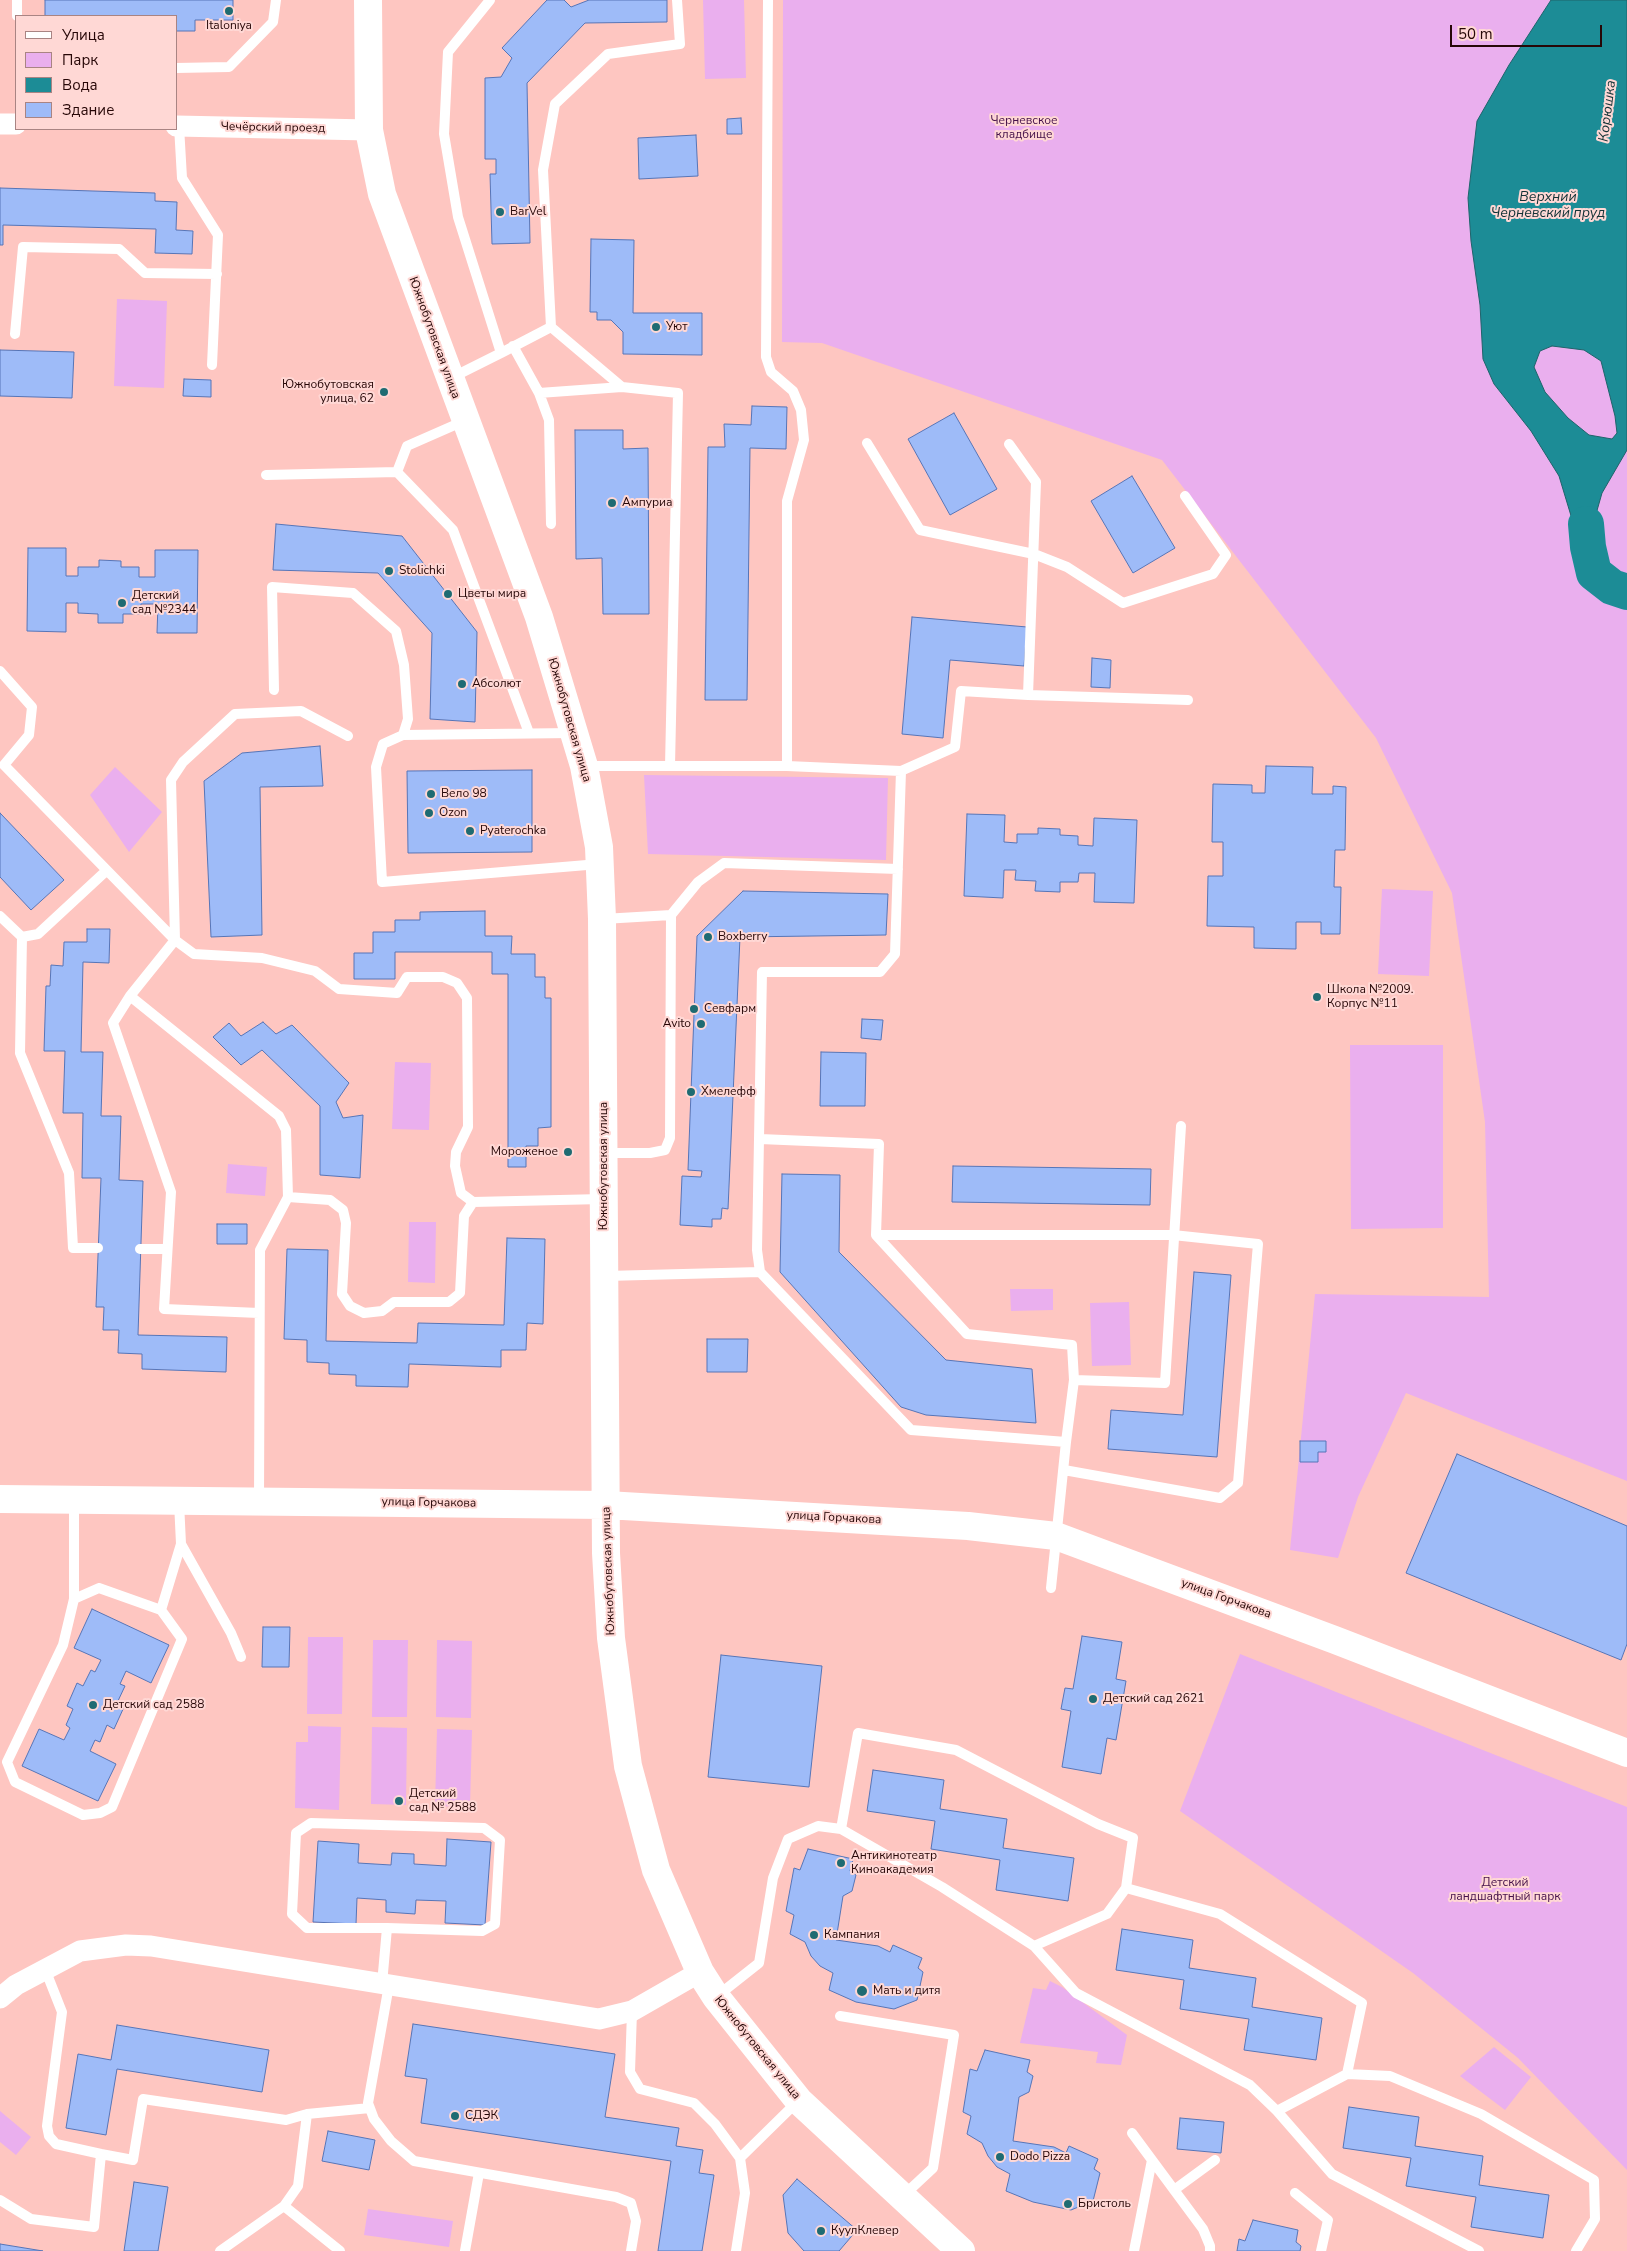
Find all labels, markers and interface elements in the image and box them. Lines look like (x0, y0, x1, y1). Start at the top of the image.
marker: Italoniya (223, 5, 235, 17)
legend (15, 15, 178, 130)
scale bar (1452, 15, 1604, 47)
place label: Italoniya (206, 19, 252, 33)
text: 50 m (1458, 24, 1493, 44)
text: Улица (62, 25, 105, 45)
text: Парк (62, 50, 98, 70)
text: Вода (62, 75, 98, 95)
water label: Корюшка (1596, 79, 1620, 143)
text: Здание (62, 100, 114, 120)
park label: Черневское кладбище (990, 114, 1058, 142)
street label: Чечёрский проезд (221, 120, 325, 136)
water label: Верхний Черневский пруд (1491, 190, 1605, 222)
place label: BarVel (510, 205, 546, 219)
marker: BarVel (494, 206, 506, 218)
street label: Южнобутовская улица (405, 275, 463, 401)
place label: Уют (666, 320, 688, 334)
marker: Уют (650, 321, 662, 333)
place label: Южнобутовская улица, 62 (282, 378, 374, 406)
marker: Южнобутовская улица, 62 (378, 386, 390, 398)
place label: Ампуриа (622, 496, 673, 510)
marker: Ампуриа (606, 497, 618, 509)
place label: Stolichki (399, 564, 445, 578)
marker: Stolichki (383, 565, 395, 577)
place label: Цветы мира (458, 587, 526, 601)
marker: Цветы мира (442, 588, 454, 600)
place label: Детский сад №2344 (132, 589, 196, 617)
marker: Детский сад №2344 (116, 597, 128, 609)
street label: Южнобутовская улица (544, 656, 594, 784)
place label: Абсолют (472, 677, 521, 691)
marker: Абсолют (456, 678, 468, 690)
place label: Вело 98 (441, 787, 487, 801)
marker: Вело 98 (425, 788, 437, 800)
place label: Ozon (439, 806, 467, 820)
marker: Ozon (423, 807, 435, 819)
place label: Pyaterochka (480, 824, 546, 838)
marker: Pyaterochka (464, 825, 476, 837)
place label: Boxberry (718, 930, 767, 944)
marker: Boxberry (702, 931, 714, 943)
place label: Школа №2009. Корпус №11 (1327, 983, 1414, 1011)
marker: Школа №2009. Корпус №11 (1311, 991, 1323, 1003)
place label: Севфарм (704, 1002, 756, 1016)
marker: Севфарм (688, 1003, 700, 1015)
place label: Avito (663, 1017, 691, 1031)
marker: Avito (695, 1018, 707, 1030)
place label: Хмелефф (701, 1085, 756, 1099)
marker: Хмелефф (685, 1086, 697, 1098)
street label: Южнобутовская улица (597, 1102, 611, 1230)
place label: Мороженое (491, 1145, 558, 1159)
marker: Мороженое (562, 1146, 574, 1158)
street label: улица Горчакова (382, 1495, 476, 1511)
street label: Южнобутовская улица (600, 1506, 618, 1636)
street label: улица Горчакова (786, 1508, 882, 1528)
street label: улица Горчакова (1179, 1576, 1273, 1622)
place label: Детский сад 2621 (1103, 1692, 1204, 1706)
marker: Детский сад 2621 (1087, 1693, 1099, 1705)
place label: Детский сад 2588 (103, 1698, 204, 1712)
marker: Детский сад 2588 (87, 1699, 99, 1711)
place label: Детский сад № 2588 (409, 1787, 476, 1815)
marker: Детский сад № 2588 (393, 1795, 405, 1807)
place label: Антикинотеатр Киноакадемия (851, 1849, 937, 1877)
marker: Антикинотеатр Киноакадемия (835, 1857, 847, 1869)
park label: Детский ландшафтный парк (1449, 1876, 1561, 1904)
place label: Кампания (824, 1928, 880, 1942)
marker: Кампания (808, 1929, 820, 1941)
marker: Мать и дитя (855, 1984, 869, 1998)
place label: Мать и дитя (873, 1984, 941, 1998)
street label: Южнобутовская улица (711, 1994, 803, 2102)
place label: СДЭК (465, 2109, 498, 2123)
marker: СДЭК (449, 2110, 461, 2122)
place label: Dodo Pizza (1010, 2150, 1070, 2164)
marker: Dodo Pizza (994, 2151, 1006, 2163)
place label: Бристоль (1078, 2197, 1131, 2211)
marker: Бристоль (1062, 2198, 1074, 2210)
place label: КуулКлевер (831, 2224, 899, 2238)
marker: КуулКлевер (815, 2225, 827, 2237)

